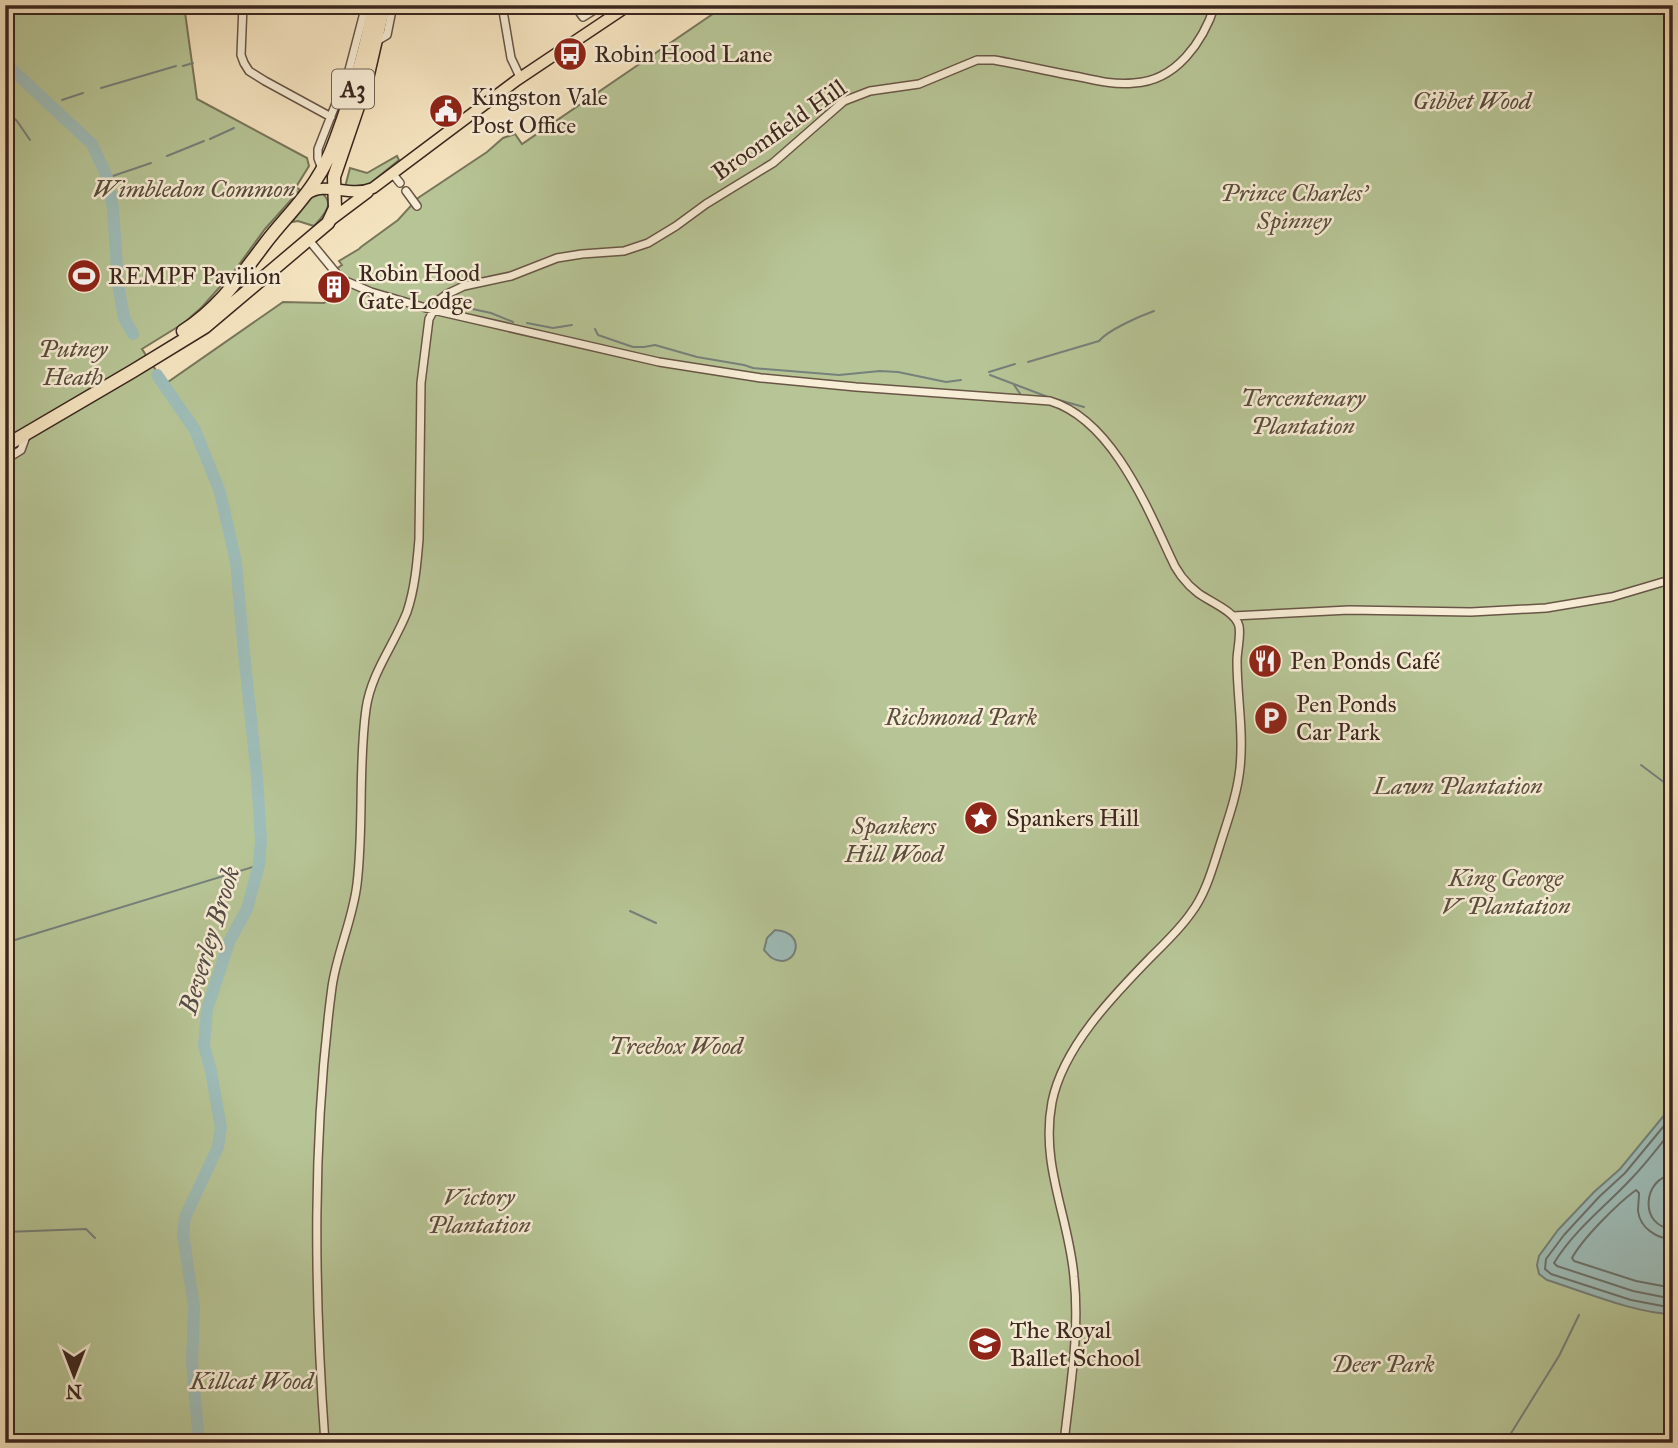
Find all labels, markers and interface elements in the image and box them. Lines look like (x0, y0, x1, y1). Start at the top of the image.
bus stop icon: Robin Hood Lane (551, 35, 589, 73)
place label: Robin Hood Lane (594, 39, 772, 69)
road number: A3 (332, 69, 374, 108)
street label: Broomfield Hill (706, 72, 852, 187)
place label: Kingston Vale Post Office (471, 82, 608, 140)
park label: Gibbet Wood (1413, 86, 1533, 116)
public building icon: Kingston Vale Post Office (427, 92, 465, 130)
park label: Wimbledon Common (93, 174, 296, 204)
park label: Prince Charles' Spinney (1220, 178, 1370, 236)
sports icon: REMPF Pavilion (65, 257, 103, 295)
place label: Robin Hood Gate Lodge (358, 258, 480, 316)
place label: REMPF Pavilion (108, 261, 281, 291)
building icon: Robin Hood Gate Lodge (315, 268, 353, 306)
park label: Putney Heath (39, 334, 108, 392)
park label: Tercentenary Plantation (1241, 383, 1366, 441)
restaurant icon: Pen Ponds Café (1246, 642, 1284, 680)
place label: Pen Ponds Café (1290, 646, 1440, 676)
place label: Pen Ponds Car Park (1296, 689, 1397, 747)
parking icon: Pen Ponds Car Park (1252, 699, 1290, 737)
park label: Richmond Park (884, 702, 1037, 732)
park label: Lawn Plantation (1372, 771, 1543, 801)
place icon: Spankers Hill (962, 799, 1000, 837)
place label: Spankers Hill (1006, 803, 1140, 833)
park label: Spankers Hill Wood (844, 811, 945, 869)
water label: Beverley Brook (171, 862, 247, 1019)
park label: King George V Plantation (1442, 863, 1571, 921)
park label: Treebox Wood (609, 1031, 745, 1061)
park label: Victory Plantation (427, 1182, 531, 1240)
place label: The Royal Ballet School (1010, 1315, 1141, 1373)
school or university icon: The Royal Ballet School (966, 1325, 1004, 1363)
north arrow (38, 1340, 108, 1410)
park label: Deer Park (1331, 1349, 1435, 1379)
park label: Killcat Wood (189, 1366, 315, 1396)
text: N (66, 1380, 82, 1403)

